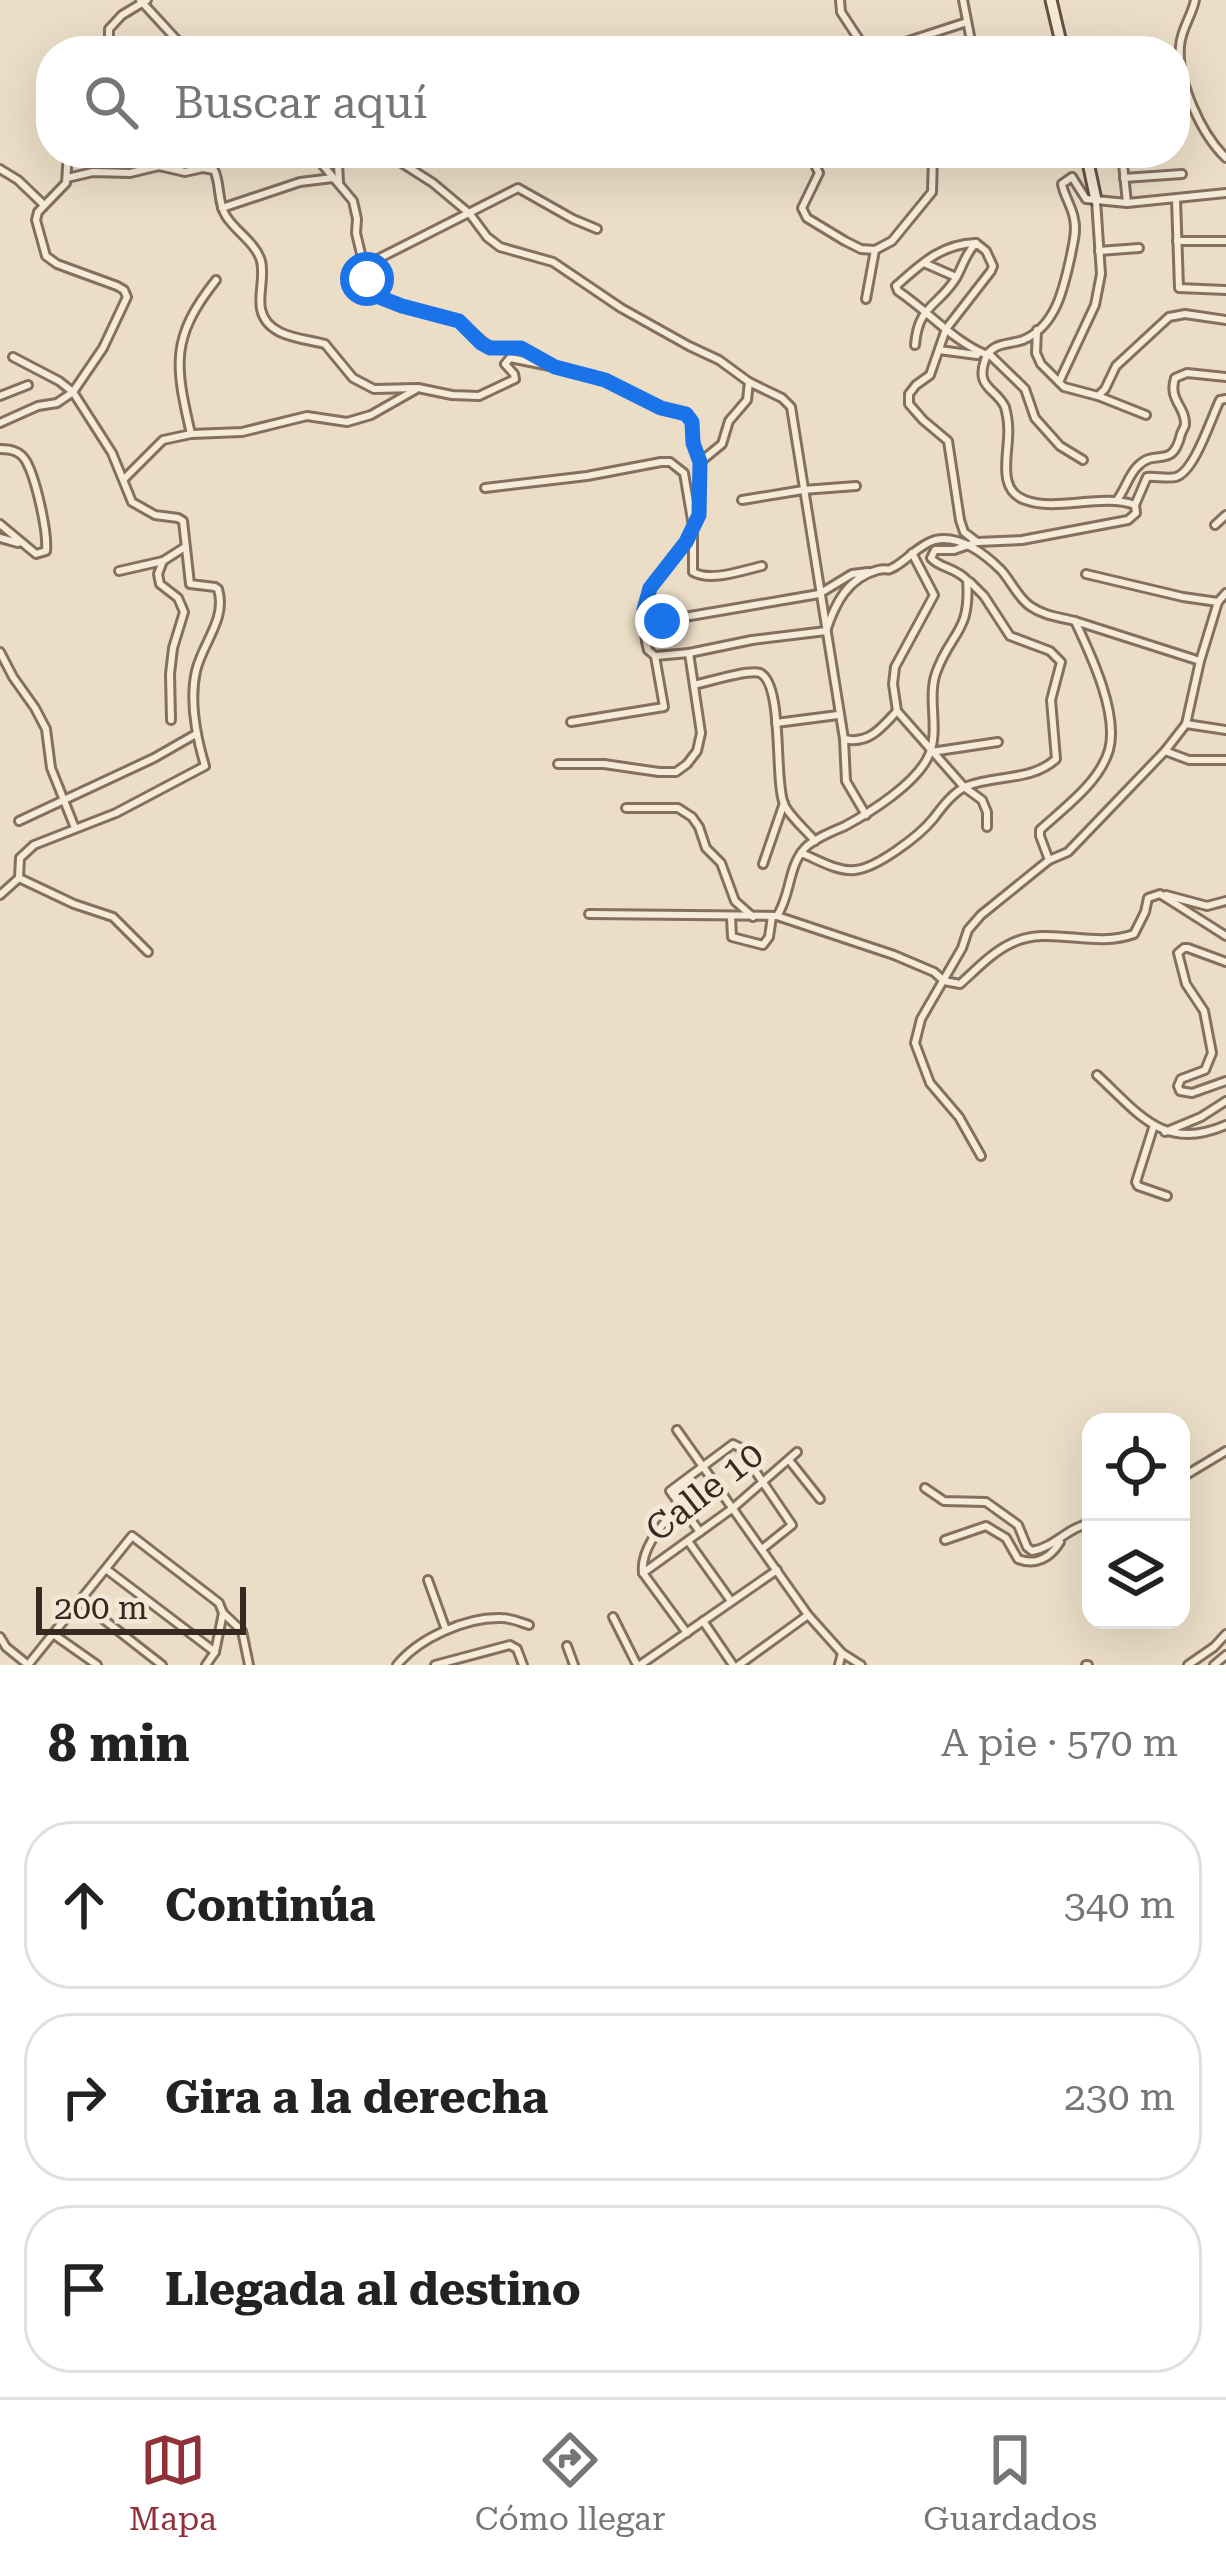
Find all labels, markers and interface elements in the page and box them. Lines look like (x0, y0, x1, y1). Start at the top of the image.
search box (36, 36, 1190, 168)
icon: search (78, 69, 144, 135)
text: Buscar aquí (174, 76, 427, 129)
route start (340, 252, 394, 306)
route end (635, 594, 689, 648)
map controls (1082, 1413, 1190, 1629)
button: locate (1082, 1413, 1190, 1521)
street label: Calle 10 (638, 1433, 771, 1550)
button: layers (1082, 1521, 1190, 1629)
scale bar (36, 1581, 246, 1634)
text: 200 m (54, 1588, 148, 1627)
text: 8 min (48, 1714, 190, 1773)
text: A pie · 570 m (941, 1720, 1178, 1766)
icon: ahead (51, 1872, 117, 1938)
text: Continúa (165, 1879, 376, 1932)
text: 340 m (1064, 1882, 1175, 1928)
icon: right (51, 2064, 117, 2130)
text: Gira a la derecha (165, 2071, 548, 2124)
text: 230 m (1064, 2074, 1175, 2120)
icon: arrive (51, 2256, 117, 2322)
text: Llegada al destino (165, 2263, 581, 2316)
tab: Mapa (129, 2427, 217, 2538)
tab: Cómo llegar (475, 2427, 665, 2538)
tab: Guardados (923, 2427, 1097, 2538)

